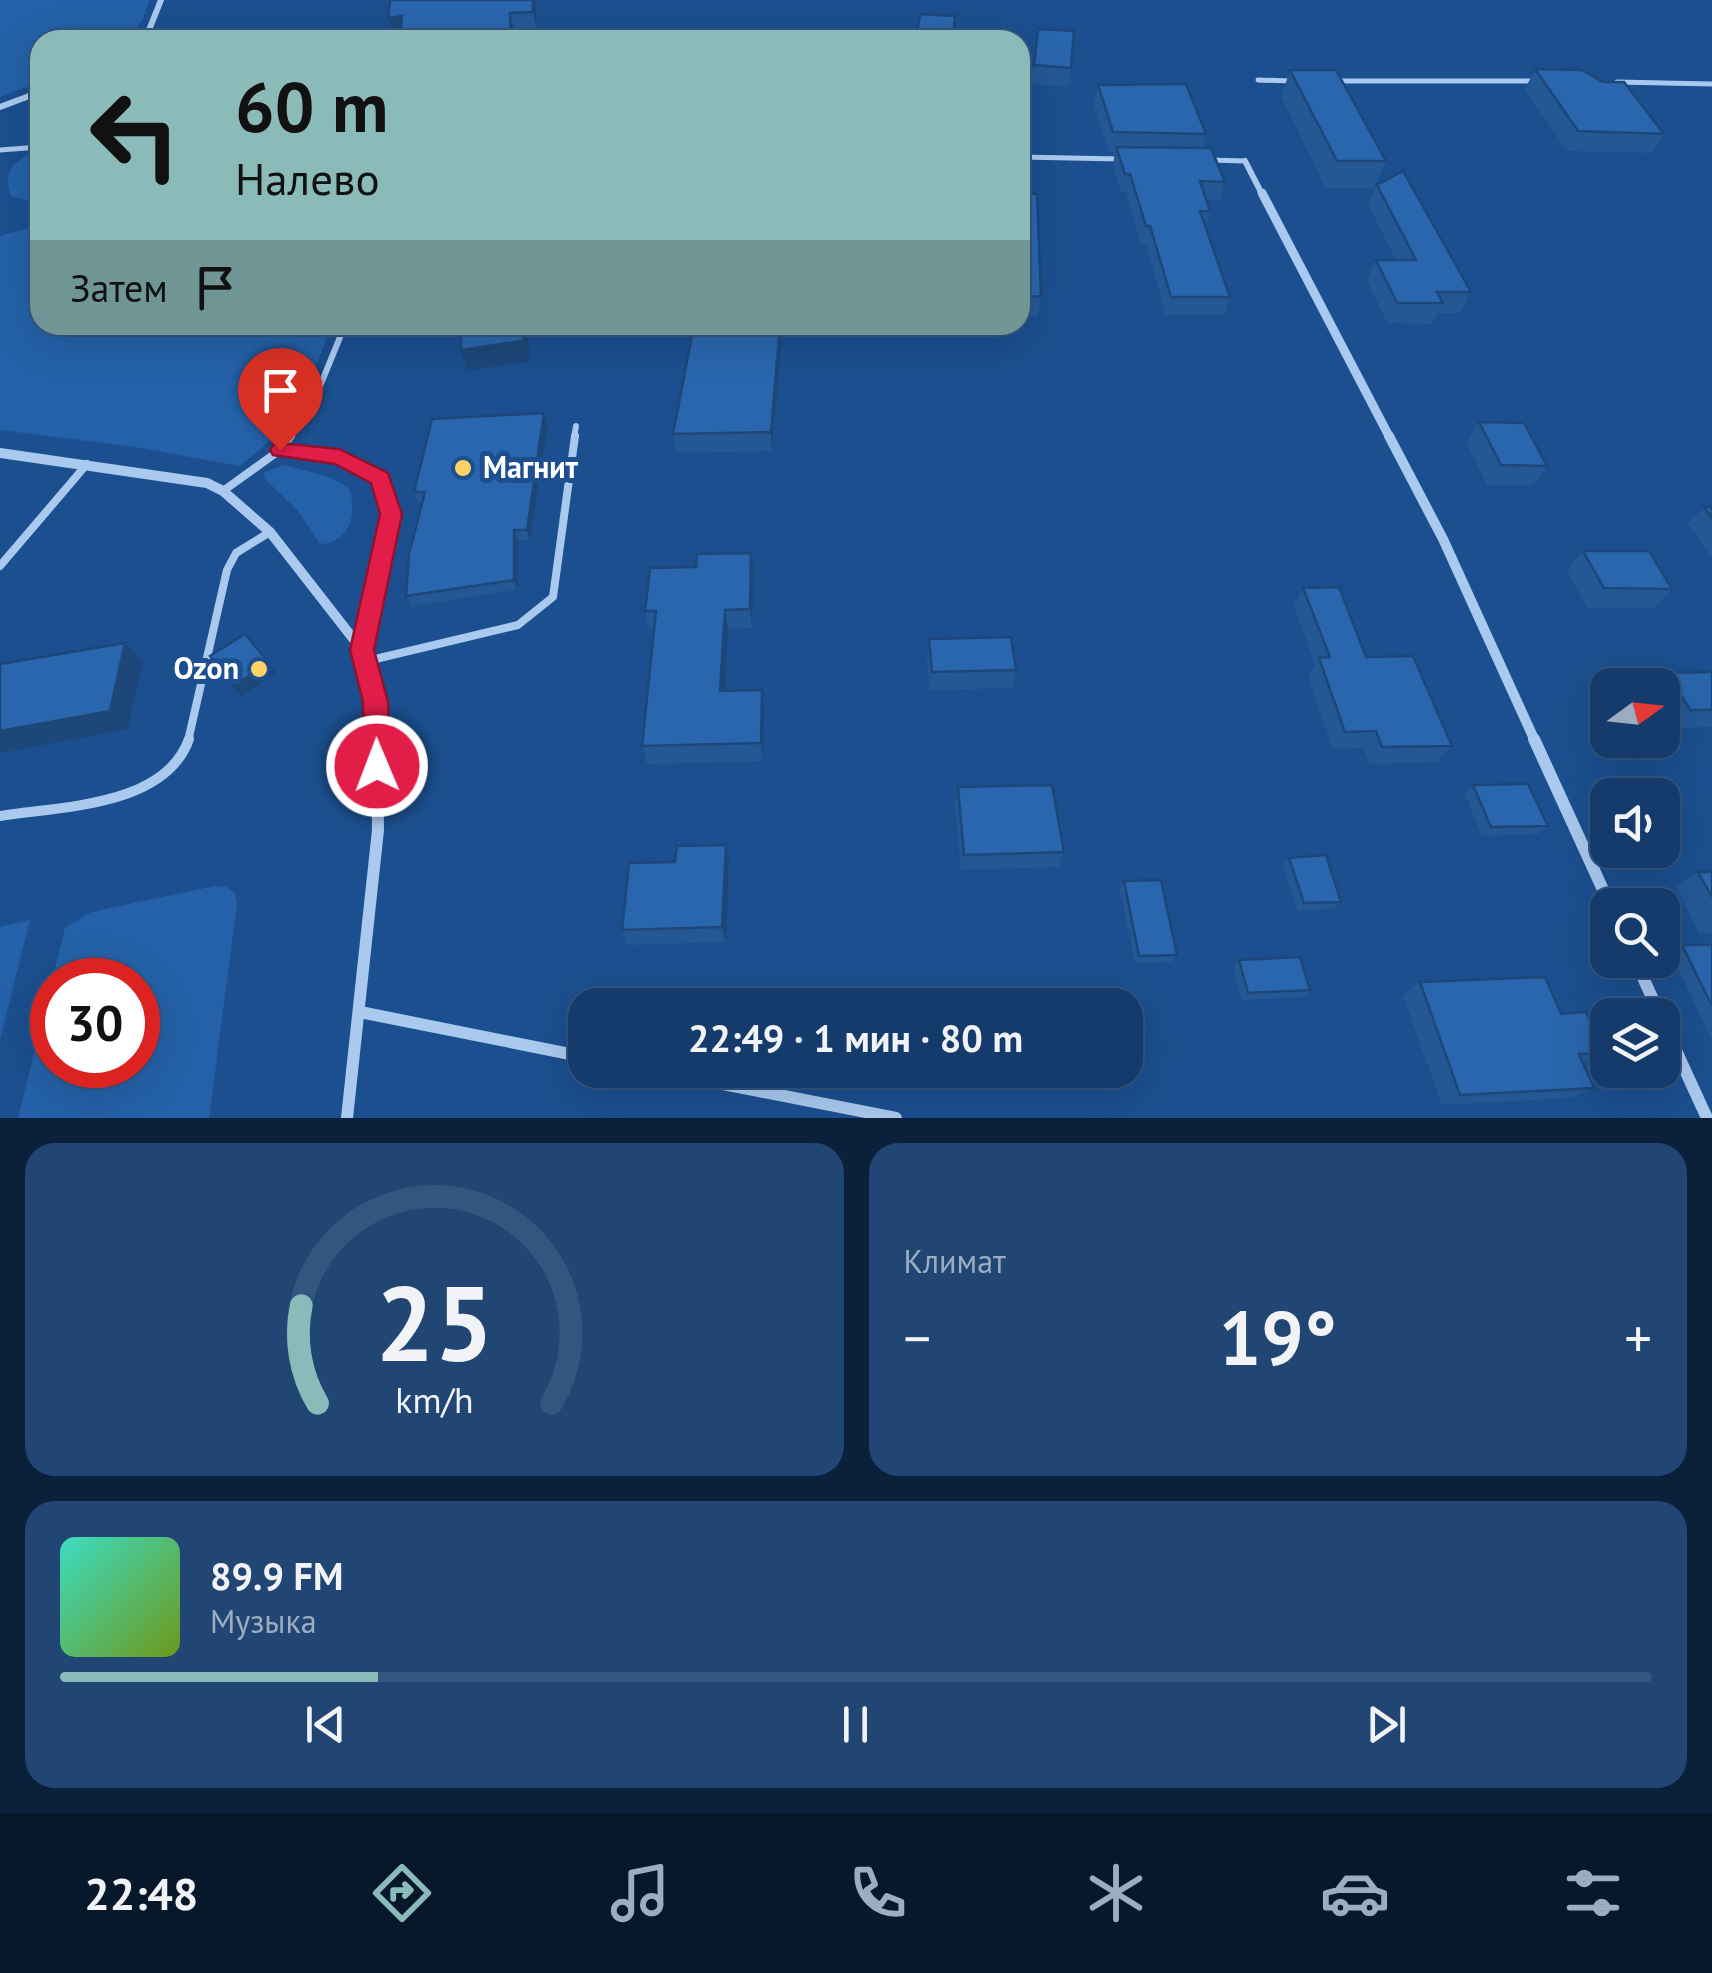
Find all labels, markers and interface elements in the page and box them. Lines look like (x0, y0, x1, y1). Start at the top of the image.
text: 60 m (235, 61, 388, 151)
icon: left (70, 70, 200, 200)
text: Налево (235, 149, 380, 207)
icon: arrive (188, 260, 243, 315)
text: Затем (70, 263, 168, 312)
pin (238, 348, 323, 451)
icon: arrive (253, 363, 308, 418)
place label: Магнит (483, 447, 579, 486)
marker: Магнит (452, 457, 474, 479)
place label: Ozon (173, 648, 239, 687)
marker: Ozon (248, 658, 270, 680)
north arrow (1590, 668, 1680, 758)
map controls (1590, 668, 1680, 1088)
position arrow (325, 714, 429, 818)
button: sound (1590, 778, 1680, 868)
button: search (1590, 888, 1680, 978)
speed limit sign: 30 (30, 958, 160, 1088)
button: layers (1590, 998, 1680, 1088)
text: 22:49 · 1 мин · 80 m (688, 1013, 1023, 1062)
text: Климат (904, 1240, 1006, 1282)
text: 25 (375, 1255, 493, 1390)
text: 19° (1219, 1289, 1337, 1386)
text: − (904, 1302, 931, 1373)
text: + (1624, 1302, 1652, 1373)
text: km/h (395, 1377, 473, 1423)
text: 89.9 FM (210, 1551, 343, 1600)
text: Музыка (210, 1600, 317, 1642)
icon: previous (298, 1697, 353, 1752)
icon: pause (828, 1697, 883, 1752)
icon: next (1359, 1697, 1414, 1752)
icon: directions (367, 1858, 437, 1928)
icon: music (605, 1858, 675, 1928)
icon: phone (843, 1858, 913, 1928)
icon: climate (1081, 1858, 1151, 1928)
icon: car (1320, 1858, 1390, 1928)
icon: filters (1558, 1858, 1628, 1928)
text: 22:48 (84, 1864, 198, 1922)

